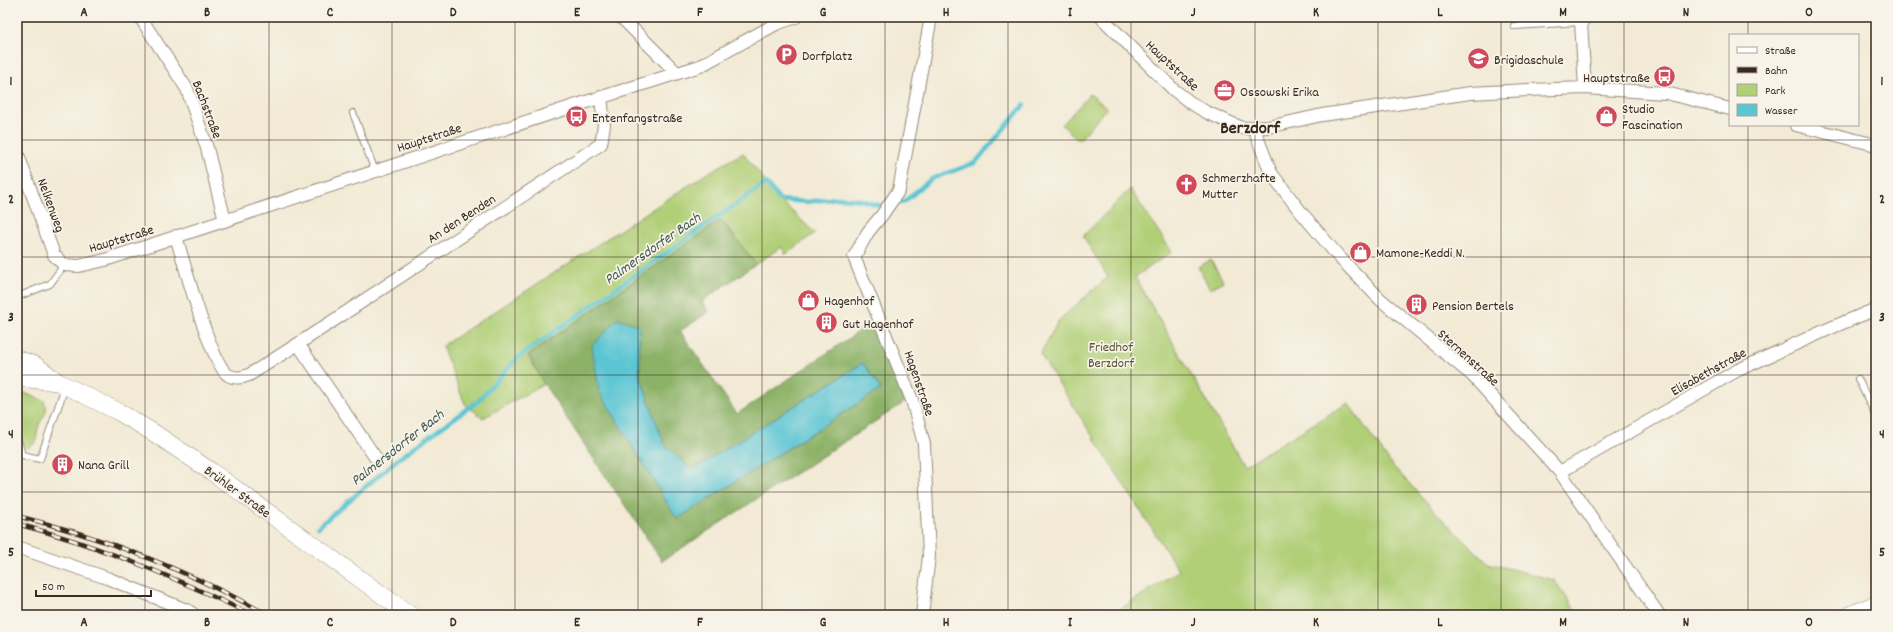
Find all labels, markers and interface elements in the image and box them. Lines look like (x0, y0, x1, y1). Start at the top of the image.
text: A (80, 4, 88, 23)
text: B (204, 4, 210, 23)
text: C (327, 4, 334, 23)
text: D (450, 4, 457, 23)
text: E (574, 4, 581, 23)
text: F (697, 4, 703, 23)
text: G (820, 4, 827, 23)
text: H (943, 4, 950, 23)
text: I (1068, 4, 1073, 23)
text: J (1191, 4, 1196, 23)
text: K (1313, 4, 1319, 23)
text: L (1437, 4, 1443, 23)
text: M (1559, 4, 1567, 23)
text: N (1683, 4, 1689, 23)
text: O (1805, 4, 1813, 23)
legend (1729, 34, 1859, 126)
street label: Hauptstraße (1140, 36, 1203, 97)
parking icon: Dorfplatz (774, 42, 800, 68)
text: Straße (1765, 43, 1796, 60)
school or university icon: Brigidaschule (1466, 46, 1492, 72)
place label: Dorfplatz (802, 47, 853, 67)
place label: Brigidaschule (1494, 51, 1564, 71)
text: Bahn (1765, 63, 1788, 80)
bus stop icon: Hauptstraße (1652, 64, 1678, 90)
place label: Hauptstraße (1583, 69, 1650, 89)
text: 1 (10, 73, 13, 92)
text: 1 (1881, 73, 1884, 92)
street label: Bachstraße (186, 78, 226, 142)
office icon: Ossowski Erika (1211, 78, 1237, 104)
place label: Ossowski Erika (1240, 83, 1319, 103)
text: Park (1765, 83, 1786, 100)
place label: Studio Fascination (1622, 100, 1682, 136)
shop icon: Studio Fascination (1593, 103, 1619, 129)
text: Wasser (1765, 103, 1798, 120)
bus stop icon: Entenfangstraße (564, 104, 590, 130)
place label: Entenfangstraße (592, 109, 682, 129)
district label: Berzdorf (1220, 117, 1281, 142)
street label: Hauptstraße (395, 119, 465, 159)
place label: Schmerzhafte Mutter (1202, 169, 1276, 205)
church icon: Schmerzhafte Mutter (1174, 172, 1200, 198)
street label: Nelkenweg (31, 176, 69, 235)
street label: An den Benden (424, 190, 500, 249)
text: 2 (8, 191, 14, 210)
text: 2 (1879, 191, 1885, 210)
water label: Palmersdorfer Bach (600, 207, 707, 291)
street label: Hauptstraße (87, 221, 157, 259)
shop icon: Mamone-Keddi N. (1347, 239, 1373, 265)
place label: Mamone-Keddi N. (1376, 244, 1465, 264)
shop icon: Hagenhof (795, 287, 821, 313)
place label: Hagenhof (824, 292, 875, 312)
building icon: Pension Bertels (1403, 292, 1429, 318)
place label: Pension Bertels (1432, 297, 1514, 317)
text: 3 (8, 309, 14, 328)
text: 3 (1879, 309, 1885, 328)
building icon: Gut Hagenhof (813, 310, 839, 336)
place label: Gut Hagenhof (842, 315, 915, 335)
street label: Sternenstraße (1432, 325, 1503, 392)
park label: Friedhof Berzdorf (1088, 338, 1135, 374)
street label: Elisabethstraße (1667, 344, 1751, 402)
street label: Hagenstraße (898, 348, 939, 419)
water label: Palmersdorfer Bach (347, 404, 451, 492)
text: 4 (8, 426, 14, 445)
text: 4 (1879, 426, 1885, 445)
building icon: Nana Grill (49, 451, 75, 477)
place label: Nana Grill (78, 456, 130, 476)
street label: Brühler Straße (199, 462, 274, 524)
text: 5 (8, 544, 14, 563)
text: 5 (1879, 544, 1885, 563)
scale bar (36, 572, 151, 598)
text: 50 m (42, 579, 65, 596)
text: A (80, 614, 88, 632)
text: B (204, 614, 210, 632)
text: C (327, 614, 334, 632)
text: D (450, 614, 457, 632)
text: E (574, 614, 581, 632)
text: F (697, 614, 703, 632)
text: G (820, 614, 827, 632)
text: H (943, 614, 950, 632)
text: I (1068, 614, 1073, 632)
text: J (1191, 614, 1196, 632)
text: K (1313, 614, 1319, 632)
text: L (1437, 614, 1443, 632)
text: M (1559, 614, 1567, 632)
text: N (1683, 614, 1689, 632)
text: O (1805, 614, 1813, 632)

